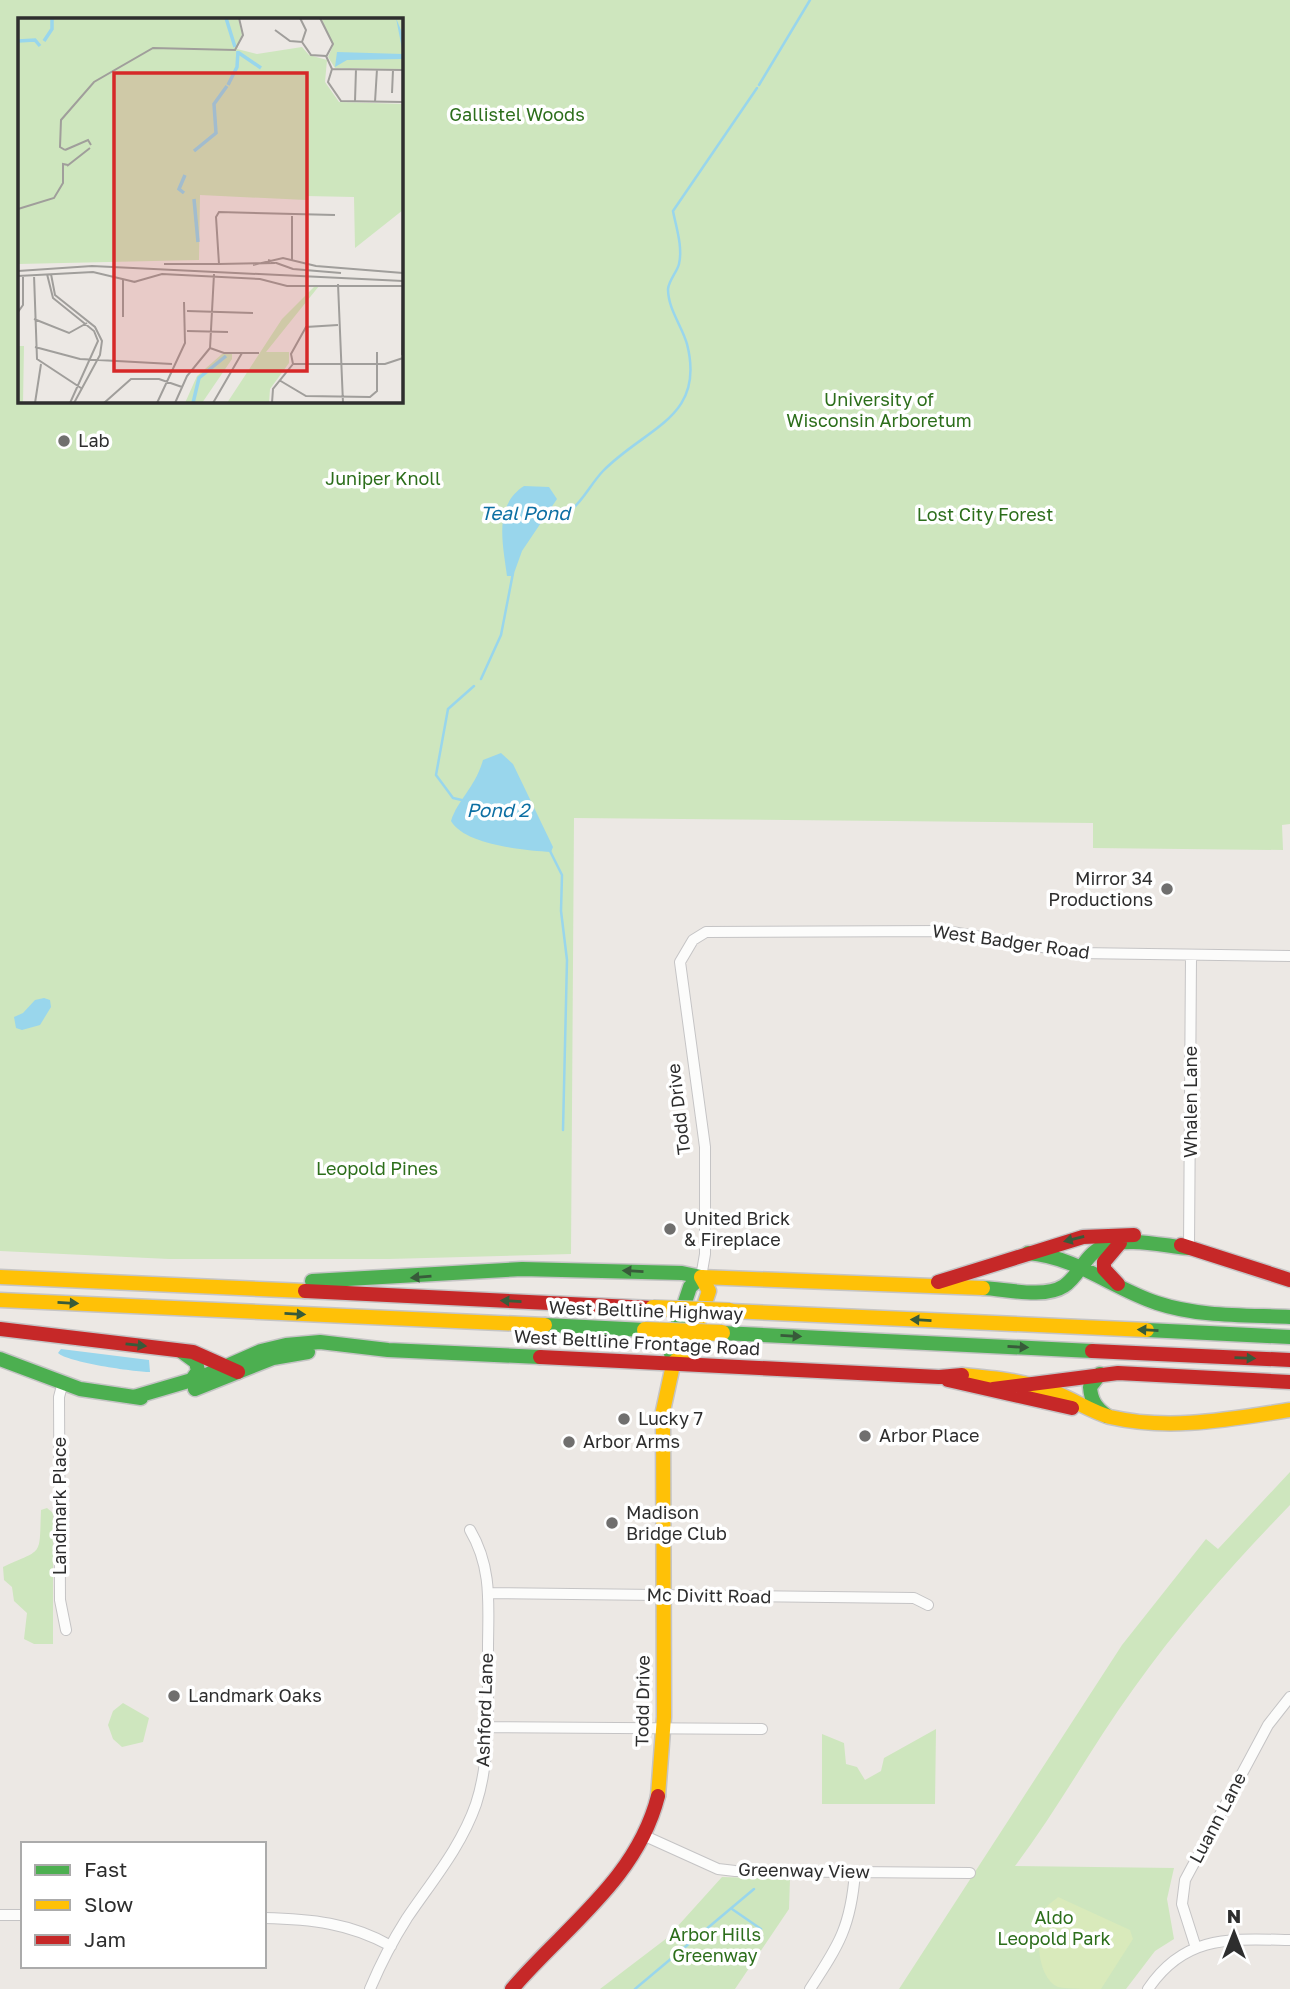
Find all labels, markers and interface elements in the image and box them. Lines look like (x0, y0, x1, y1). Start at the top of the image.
inset map (18, 18, 402, 402)
park label: Gallistel Woods (449, 103, 585, 125)
park label: University of Wisconsin Arboretum (786, 388, 972, 431)
place label: Lab (78, 429, 110, 451)
marker: Lab (56, 433, 72, 449)
park label: Juniper Knoll (325, 467, 441, 489)
water label: Teal Pond (480, 501, 572, 524)
park label: Lost City Forest (917, 503, 1053, 525)
water label: Pond 2 (467, 798, 531, 821)
place label: Mirror 34 Productions (1048, 867, 1153, 910)
marker: Mirror 34 Productions (1159, 881, 1175, 897)
street label: West Badger Road (931, 919, 1091, 963)
street label: Whalen Lane (1179, 1046, 1201, 1158)
street label: Todd Drive (662, 1062, 695, 1156)
park label: Leopold Pines (316, 1157, 438, 1179)
place label: United Brick & Fireplace (684, 1207, 790, 1250)
marker: United Brick & Fireplace (662, 1221, 678, 1237)
one-way arrow (1063, 1234, 1085, 1245)
one-way arrow (622, 1265, 644, 1276)
one-way arrow (410, 1272, 432, 1283)
one-way arrow (500, 1295, 522, 1306)
street label: West Beltline Highway (548, 1296, 744, 1324)
one-way arrow (57, 1298, 79, 1309)
one-way arrow (285, 1309, 307, 1320)
one-way arrow (910, 1315, 932, 1326)
street label: West Beltline Frontage Road (513, 1325, 761, 1359)
one-way arrow (1137, 1325, 1159, 1336)
one-way arrow (780, 1331, 802, 1342)
one-way arrow (125, 1340, 147, 1351)
one-way arrow (1007, 1342, 1029, 1353)
one-way arrow (1234, 1353, 1256, 1364)
place label: Lucky 7 (638, 1407, 703, 1429)
marker: Lucky 7 (616, 1411, 632, 1427)
place label: Arbor Place (879, 1424, 979, 1446)
marker: Arbor Place (857, 1428, 873, 1444)
place label: Arbor Arms (583, 1430, 680, 1452)
marker: Arbor Arms (561, 1434, 577, 1450)
street label: Landmark Place (48, 1437, 70, 1575)
place label: Madison Bridge Club (626, 1501, 727, 1544)
marker: Madison Bridge Club (604, 1515, 620, 1531)
street label: Mc Divitt Road (646, 1583, 772, 1607)
street label: Ashford Lane (471, 1652, 497, 1767)
street label: Todd Drive (630, 1655, 654, 1747)
place label: Landmark Oaks (188, 1684, 322, 1706)
marker: Landmark Oaks (166, 1688, 182, 1704)
street label: Luann Lane (1184, 1768, 1250, 1867)
legend (21, 1842, 266, 1968)
text: Fast (84, 1856, 127, 1882)
street label: Greenway View (738, 1858, 870, 1882)
text: Slow (84, 1891, 133, 1917)
north arrow (1199, 1898, 1269, 1968)
text: N (1227, 1904, 1241, 1927)
park label: Aldo Leopold Park (997, 1906, 1111, 1949)
park label: Arbor Hills Greenway (669, 1923, 761, 1966)
text: Jam (84, 1926, 126, 1952)

